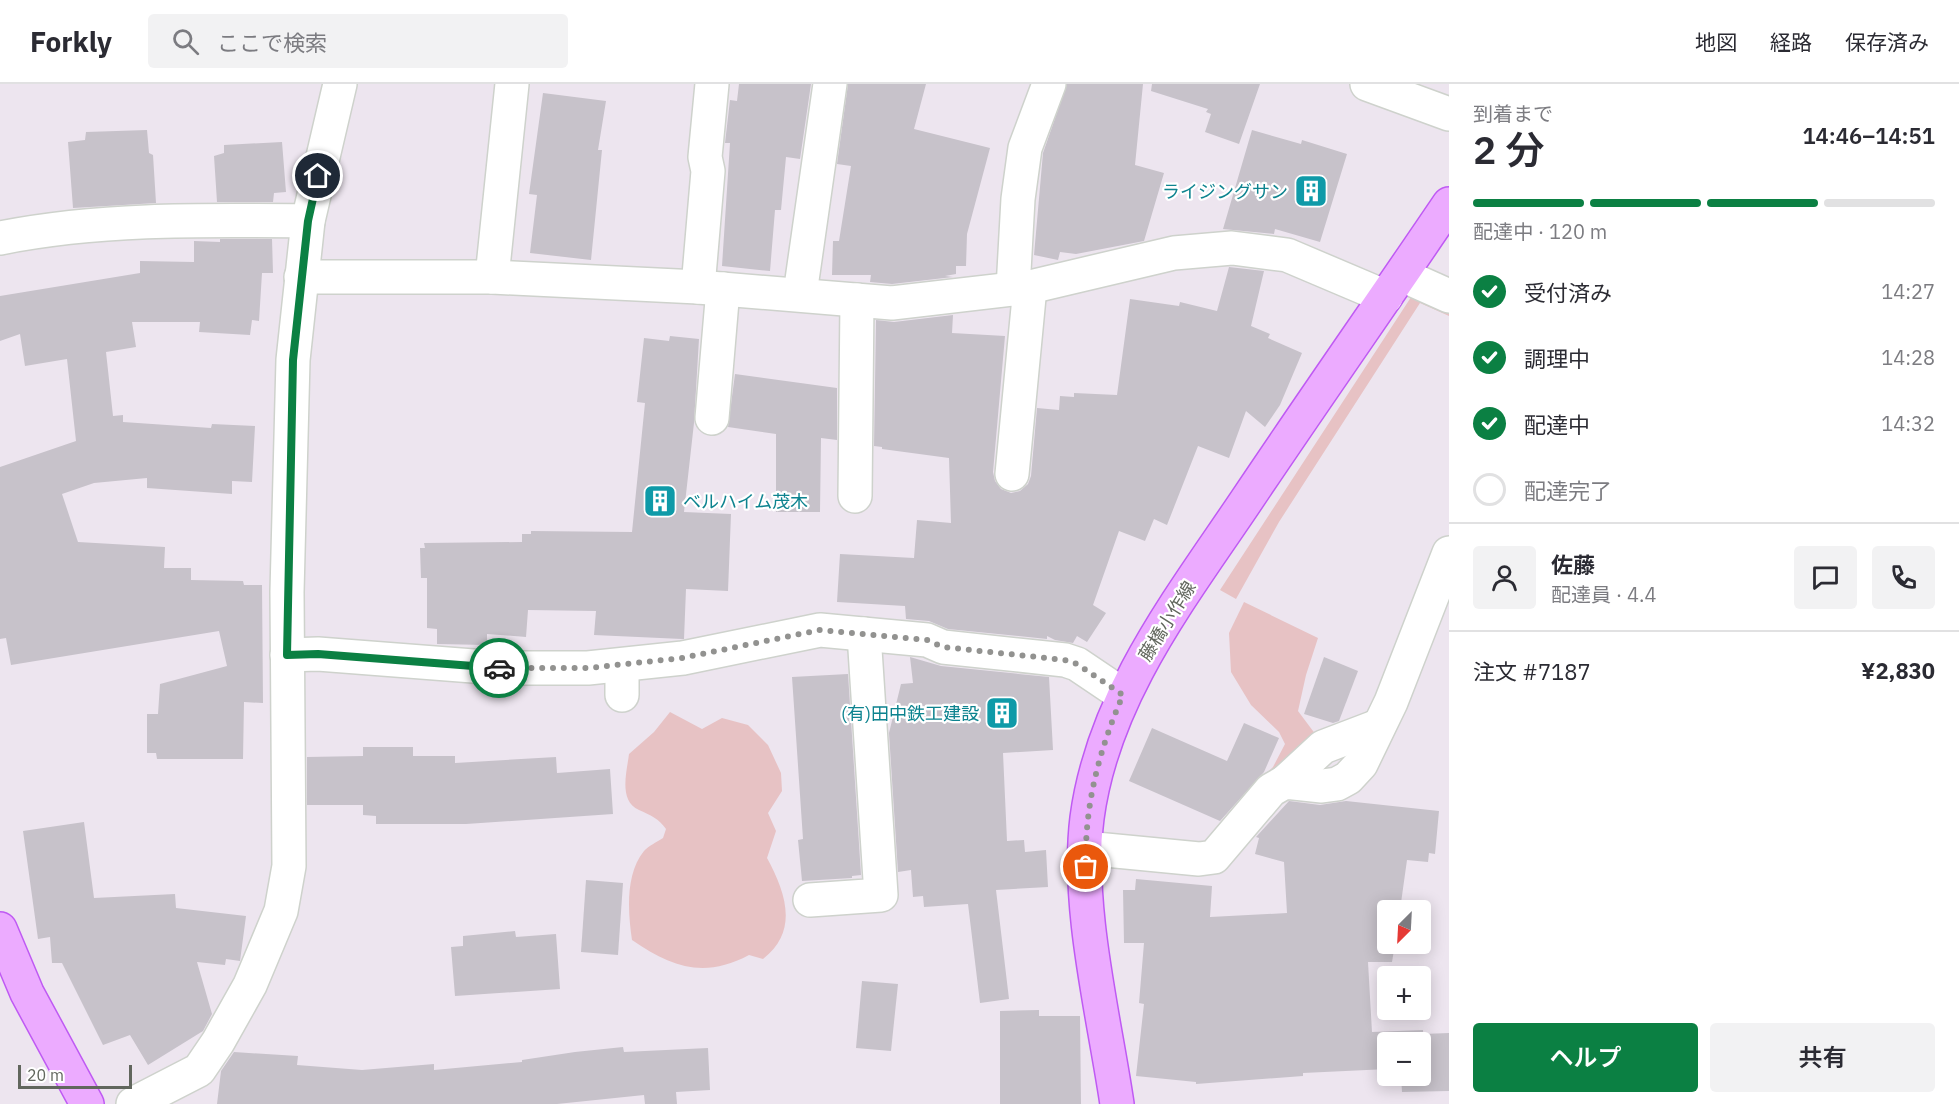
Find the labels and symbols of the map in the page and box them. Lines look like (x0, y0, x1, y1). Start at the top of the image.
pin (292, 150, 343, 201)
building icon: ライジングサン (1293, 173, 1329, 209)
place label: ライジングサン (1162, 180, 1288, 203)
building icon: ベルハイム茂木 (642, 483, 678, 519)
place label: ベルハイム茂木 (683, 490, 808, 513)
street label: 藤橋小作線 (1133, 577, 1201, 665)
courier (469, 638, 529, 698)
building icon: (有)田中鉄工建設 (984, 695, 1020, 731)
place label: (有)田中鉄工建設 (841, 702, 979, 725)
pin (1060, 841, 1111, 892)
north arrow (1377, 900, 1431, 954)
scale bar (18, 1062, 132, 1090)

